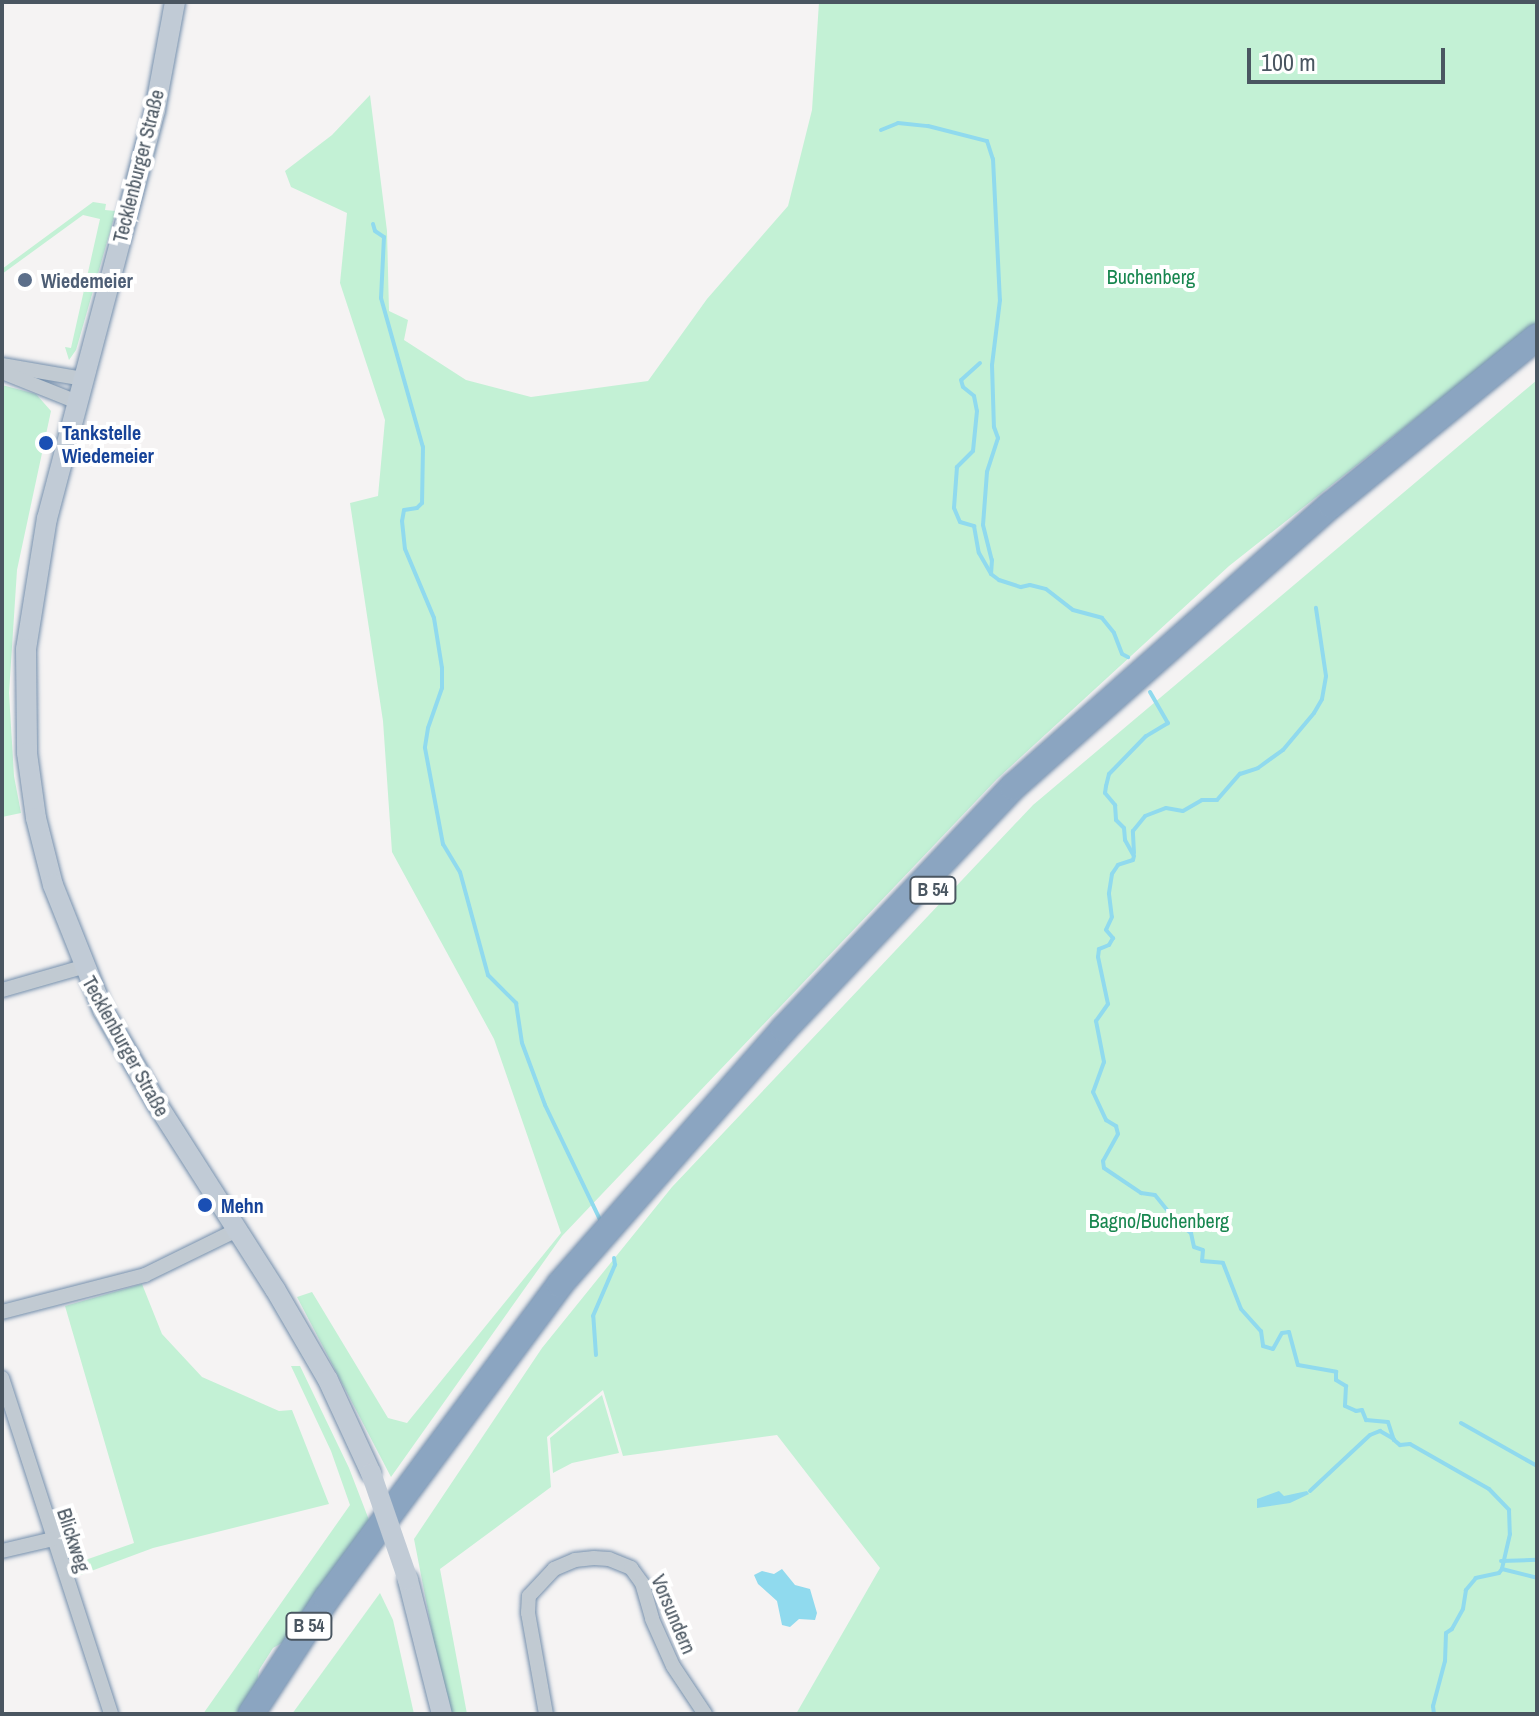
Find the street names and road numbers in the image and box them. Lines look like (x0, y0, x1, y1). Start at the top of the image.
street label: Tecklenburger Straße (107, 87, 169, 245)
road number: B 54 (909, 876, 957, 904)
street label: Tecklenburger Straße (78, 972, 174, 1120)
street label: Blickweg (52, 1505, 96, 1575)
street label: Vorsundern (647, 1571, 701, 1657)
road number: B 54 (285, 1612, 333, 1640)

